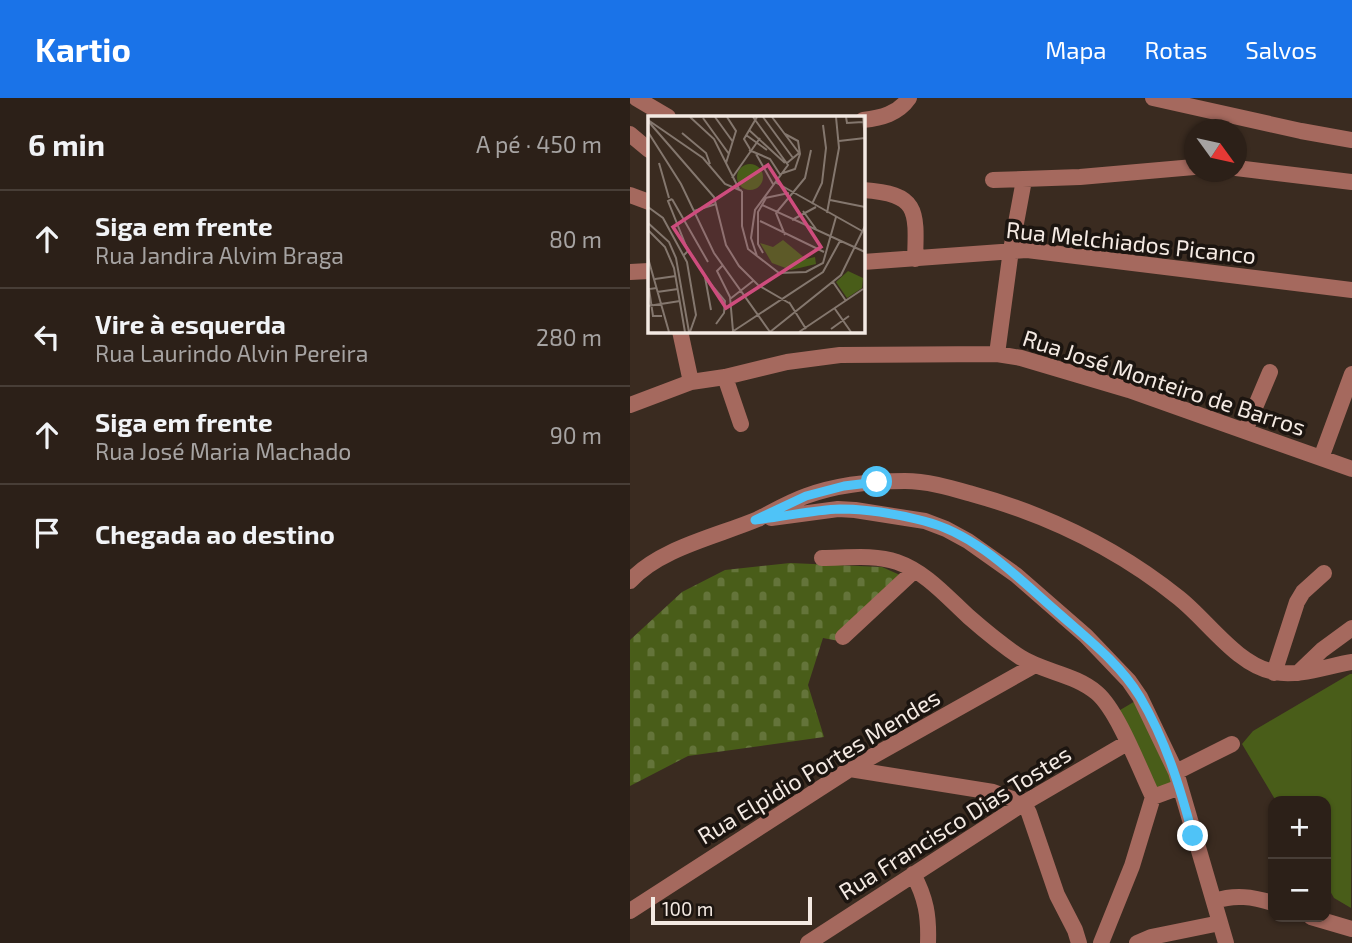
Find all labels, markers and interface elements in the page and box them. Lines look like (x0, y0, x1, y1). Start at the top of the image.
text: Kartio (35, 29, 131, 69)
text: Mapa (1045, 35, 1107, 64)
text: Rotas (1145, 35, 1207, 64)
text: Salvos (1245, 35, 1317, 64)
inset map (648, 116, 864, 332)
north arrow (1184, 119, 1247, 182)
text: 6 min (28, 126, 105, 162)
text: A pé · 450 m (476, 130, 602, 158)
text: Siga em frente (95, 210, 273, 241)
street label: Rua Melchiados Picanco (1005, 215, 1257, 269)
icon: ahead (28, 220, 66, 258)
text: 80 m (549, 225, 602, 253)
text: Rua Jandira Alvim Braga (95, 241, 344, 269)
text: Vire à esquerda (95, 308, 286, 339)
icon: left (28, 318, 66, 356)
text: 280 m (536, 323, 602, 351)
street label: Rua José Monteiro de Barros (1019, 323, 1309, 441)
text: Rua Laurindo Alvin Pereira (95, 339, 368, 367)
text: Siga em frente (95, 406, 273, 437)
icon: ahead (28, 416, 66, 454)
text: 90 m (550, 421, 602, 449)
text: Rua José Maria Machado (95, 437, 351, 465)
route start (861, 466, 892, 497)
icon: arrive (28, 514, 66, 552)
text: Chegada ao destino (95, 518, 335, 549)
street label: Rua Elpidio Portes Mendes (692, 683, 945, 850)
street label: Rua Francisco Dias Tostes (833, 739, 1076, 905)
map controls (1268, 796, 1331, 922)
button: + (1268, 796, 1331, 859)
route end (1177, 820, 1208, 851)
button: − (1268, 859, 1331, 922)
scale bar (651, 894, 812, 926)
text: 100 m (662, 897, 713, 920)

